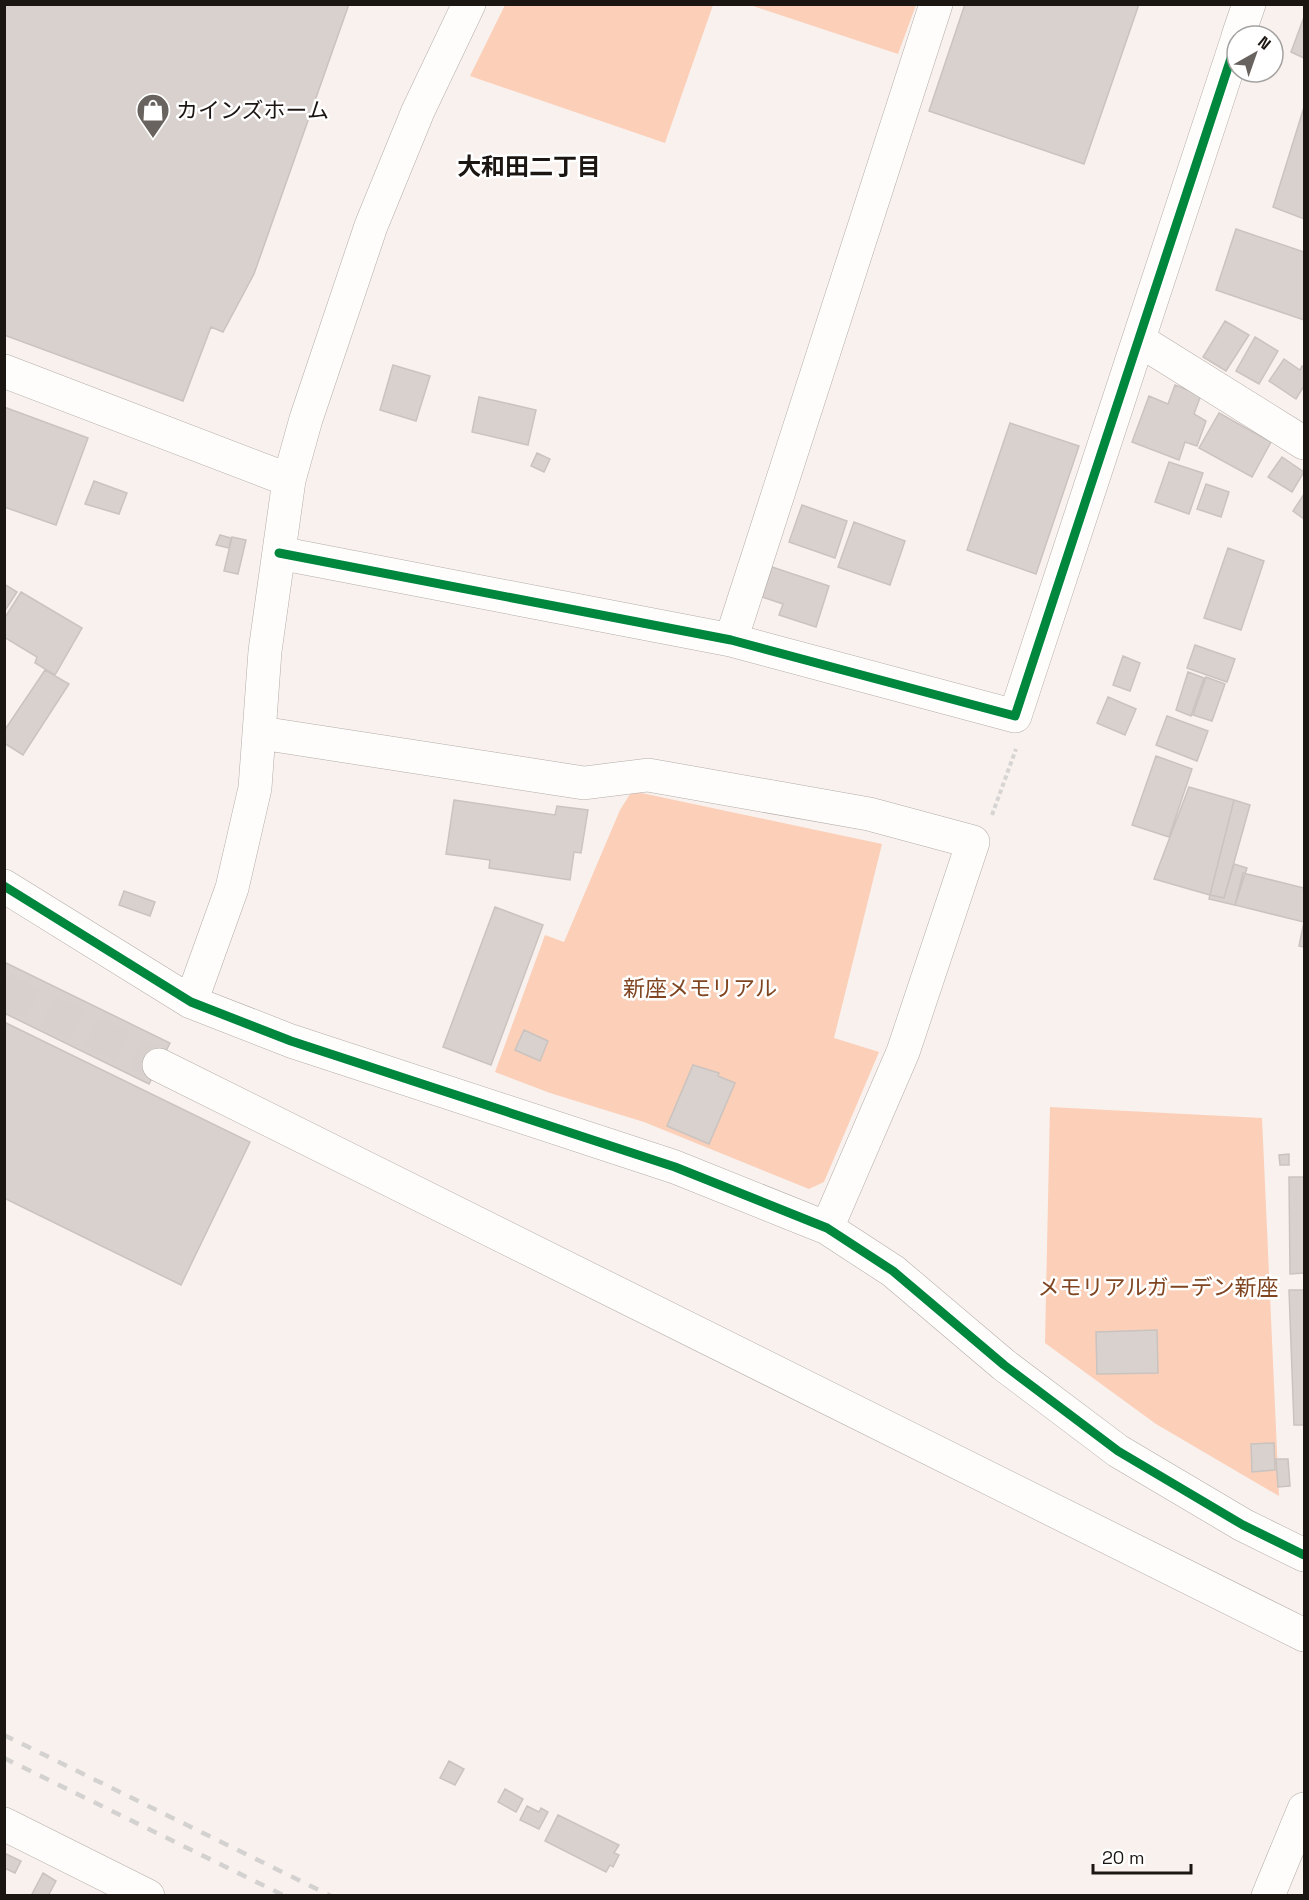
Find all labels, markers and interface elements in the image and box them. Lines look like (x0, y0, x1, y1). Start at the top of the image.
north arrow (1225, 24, 1285, 84)
text: N (1253, 31, 1275, 54)
shop icon: カインズホーム (135, 92, 171, 139)
place label: カインズホーム (176, 96, 329, 124)
district label: 大和田二丁目 (457, 151, 601, 182)
park label: 新座メモリアル (623, 974, 777, 1002)
park label: メモリアルガーデン新座 (1037, 1273, 1279, 1301)
scale bar (1093, 1837, 1190, 1875)
text: 20 m (1102, 1846, 1145, 1869)

